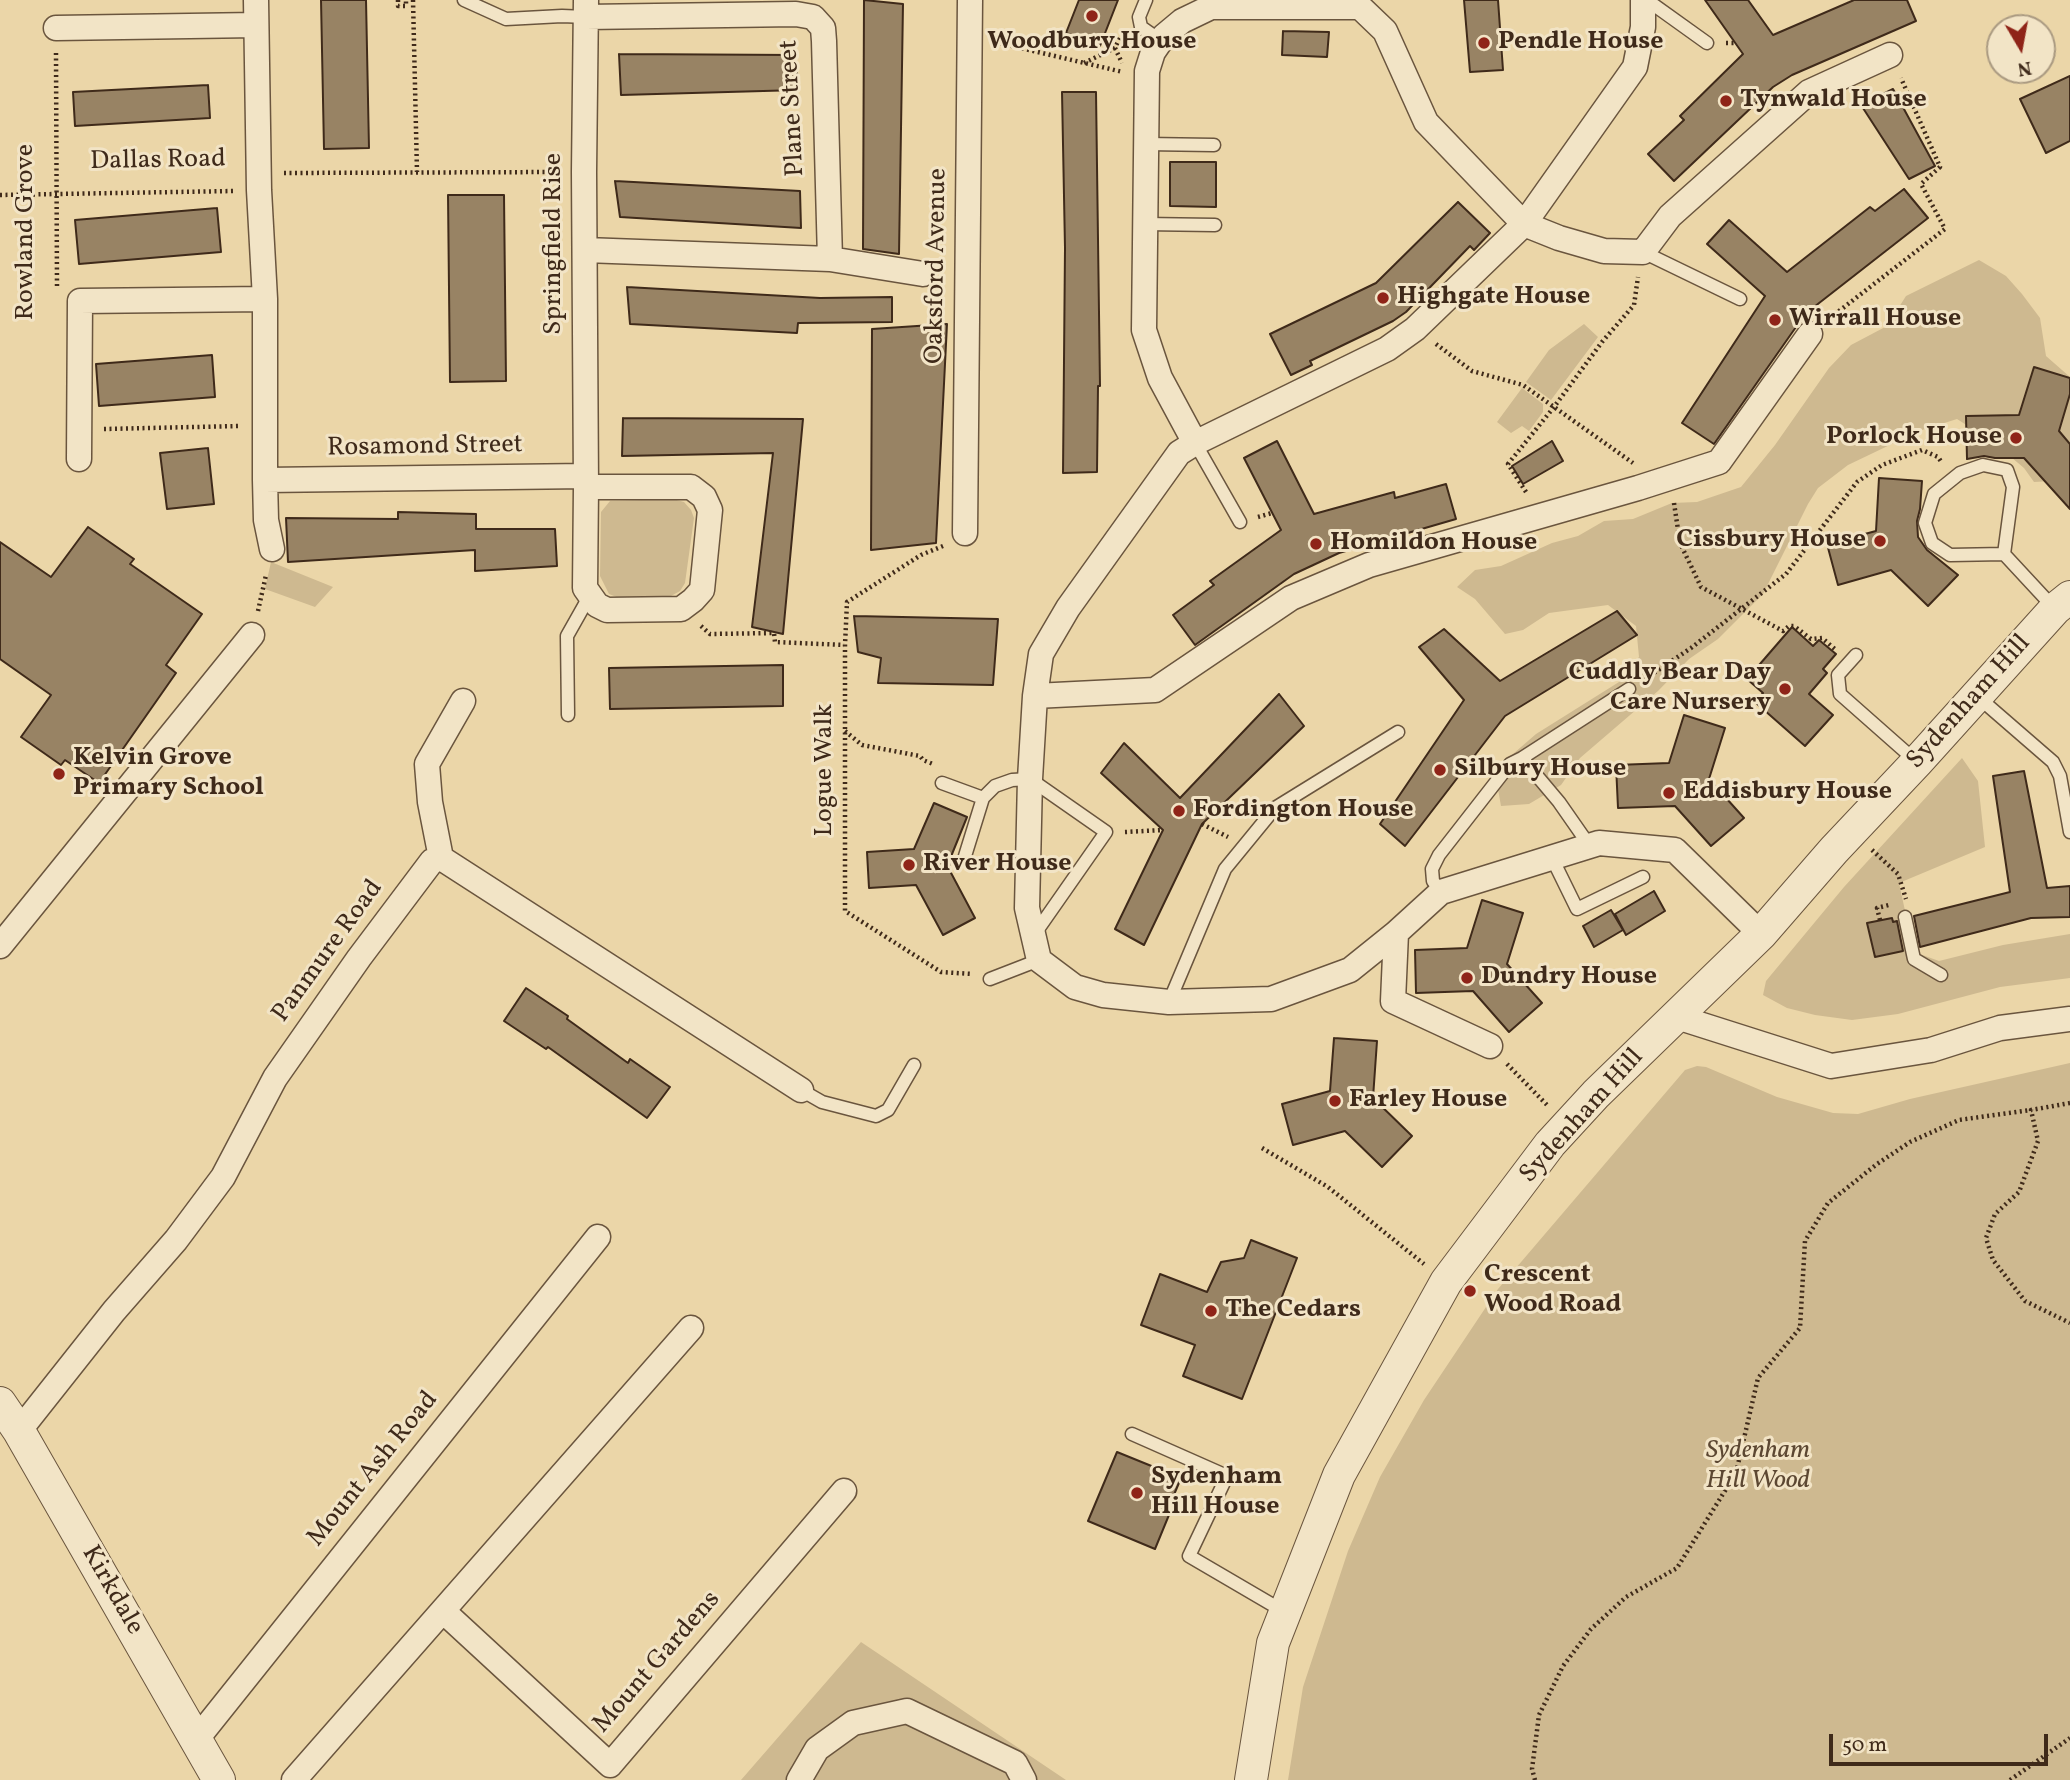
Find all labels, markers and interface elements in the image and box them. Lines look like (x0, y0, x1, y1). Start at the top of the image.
marker: Woodbury House (1084, 8, 1100, 24)
north arrow (1986, 14, 2056, 84)
place label: Woodbury House (987, 27, 1197, 59)
place label: Pendle House (1498, 27, 1664, 59)
marker: Pendle House (1476, 35, 1492, 51)
street label: Plane Street (775, 39, 813, 177)
text: N (2015, 54, 2033, 82)
place label: Tynwald House (1740, 85, 1927, 117)
marker: Tynwald House (1718, 93, 1734, 109)
street label: Rowland Grove (11, 144, 43, 320)
street label: Dallas Road (90, 145, 226, 179)
street label: Springfield Rise (539, 153, 571, 335)
street label: Oaksford Avenue (921, 168, 955, 364)
place label: Highgate House (1397, 282, 1590, 314)
marker: Highgate House (1375, 290, 1391, 306)
place label: Wirrall House (1789, 304, 1961, 336)
marker: Wirrall House (1767, 312, 1783, 328)
place label: Porlock House (1826, 422, 2002, 454)
marker: Porlock House (2008, 430, 2024, 446)
street label: Rosamond Street (327, 431, 523, 465)
place label: Cissbury House (1676, 525, 1866, 557)
place label: Homildon House (1330, 528, 1537, 560)
marker: Cissbury House (1872, 533, 1888, 549)
marker: Homildon House (1308, 536, 1324, 552)
street label: Sydenham Hill (1901, 629, 2039, 777)
place label: Cuddly Bear Day Care Nursery (1569, 658, 1771, 720)
marker: Cuddly Bear Day Care Nursery (1777, 681, 1793, 697)
street label: Logue Walk (810, 703, 842, 837)
place label: Kelvin Grove Primary School (73, 743, 264, 804)
place label: Silbury House (1454, 754, 1626, 786)
marker: Silbury House (1432, 762, 1448, 778)
marker: Kelvin Grove Primary School (51, 766, 67, 782)
place label: Eddisbury House (1683, 777, 1892, 809)
marker: Eddisbury House (1661, 785, 1677, 801)
place label: Fordington House (1193, 795, 1414, 827)
marker: Fordington House (1171, 803, 1187, 819)
place label: River House (923, 849, 1072, 881)
marker: River House (901, 857, 917, 873)
street label: Panmure Road (267, 875, 391, 1029)
place label: Dundry House (1481, 962, 1657, 994)
marker: Dundry House (1459, 970, 1475, 986)
street label: Sydenham Hill (1514, 1043, 1652, 1191)
place label: Farley House (1349, 1085, 1507, 1117)
marker: Farley House (1327, 1093, 1343, 1109)
place label: Crescent Wood Road (1484, 1260, 1621, 1322)
marker: Crescent Wood Road (1462, 1283, 1478, 1299)
place label: The Cedars (1225, 1295, 1361, 1327)
marker: The Cedars (1203, 1303, 1219, 1319)
street label: Mount Ash Road (302, 1386, 446, 1554)
park label: Sydenham Hill Wood (1706, 1436, 1810, 1498)
place label: Sydenham Hill House (1151, 1462, 1282, 1524)
marker: Sydenham Hill House (1129, 1485, 1145, 1501)
street label: Kirkdale (73, 1541, 149, 1641)
street label: Mount Gardens (588, 1585, 728, 1741)
scale bar (1832, 1720, 2051, 1764)
text: 50 m (1842, 1731, 1887, 1760)

